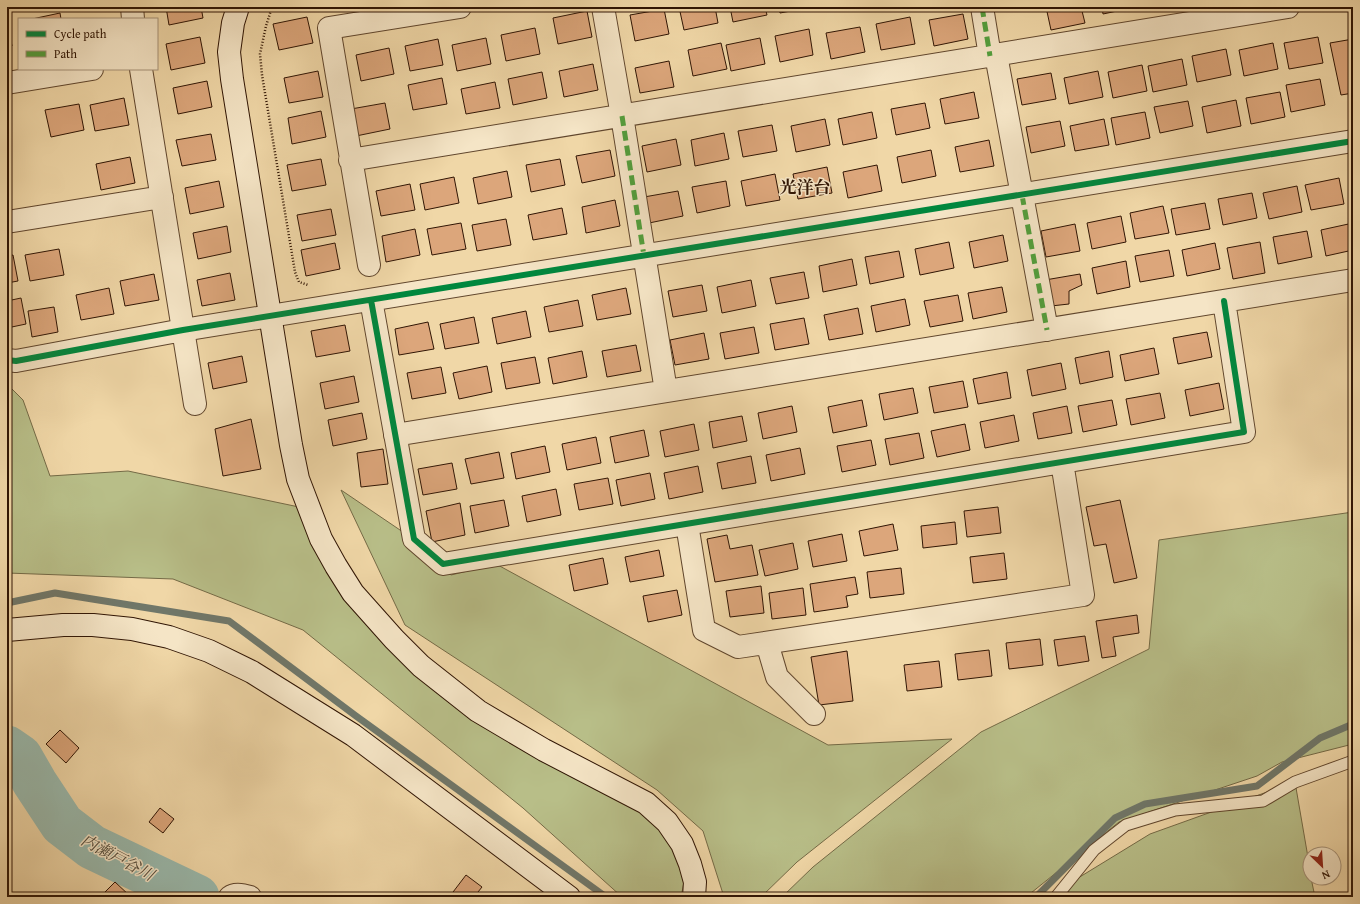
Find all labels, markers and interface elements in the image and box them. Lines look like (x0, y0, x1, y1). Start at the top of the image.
legend (18, 18, 158, 70)
text: Cycle path (54, 25, 107, 42)
text: Path (54, 45, 77, 62)
district label: 光洋台 (780, 174, 831, 199)
water label: 内瀬戸谷川 (77, 828, 161, 887)
north arrow (1302, 846, 1342, 886)
text: N (1319, 866, 1333, 884)

